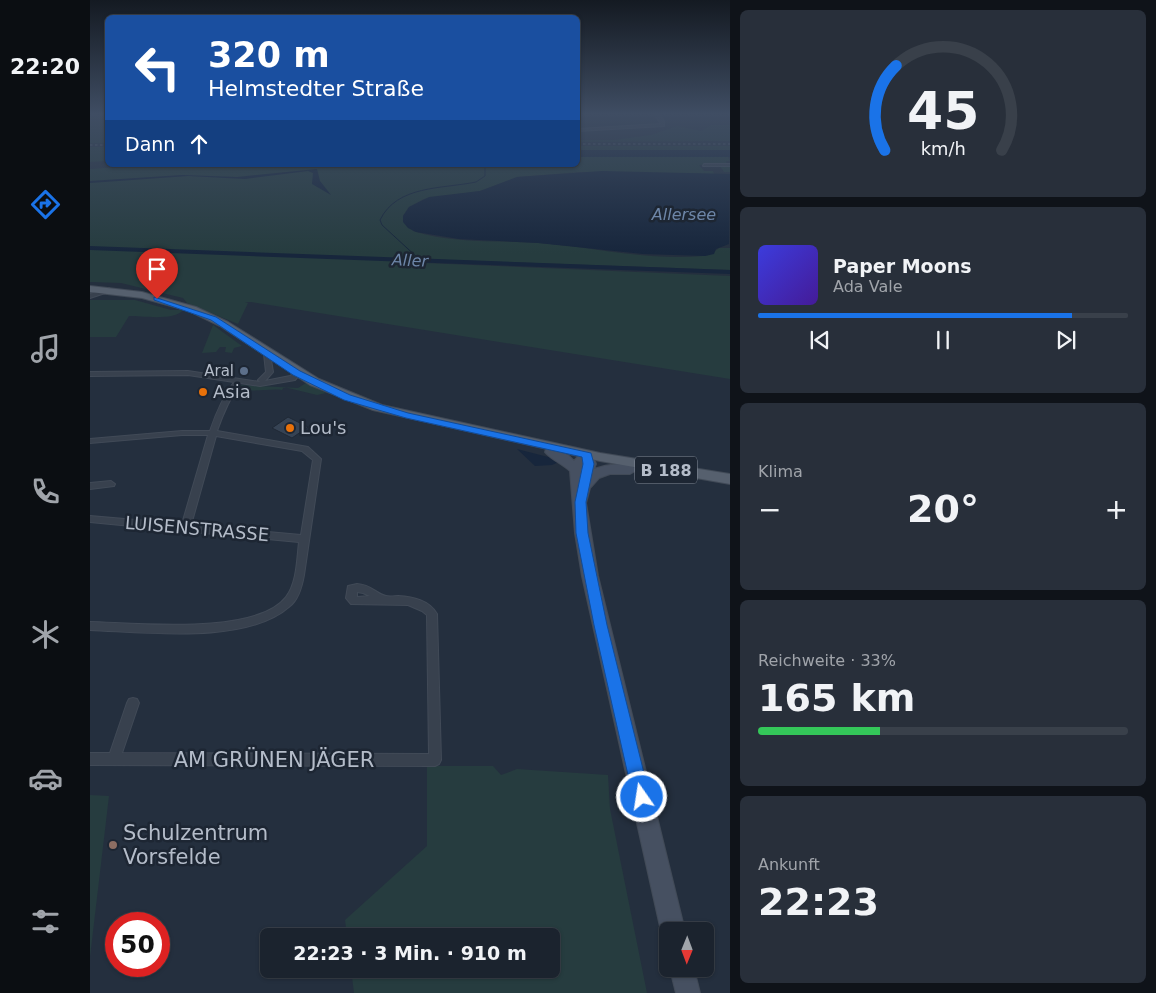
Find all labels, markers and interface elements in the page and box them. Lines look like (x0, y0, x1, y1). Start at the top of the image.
icon: left (125, 35, 190, 100)
text: 320 m (208, 35, 330, 75)
text: 22:20 (10, 54, 80, 79)
text: Helmstedter Straße (208, 76, 424, 101)
text: 45 (907, 81, 979, 141)
icon: ahead (185, 130, 213, 158)
text: Dann (125, 133, 175, 155)
text: km/h (920, 138, 966, 159)
icon: directions (28, 187, 63, 222)
water label: Allersee (651, 205, 716, 224)
pin (136, 248, 178, 299)
water label: Aller (391, 250, 430, 271)
icon: arrive (143, 255, 171, 283)
text: Paper Moons (833, 255, 972, 277)
text: Ada Vale (833, 277, 903, 296)
icon: previous (806, 326, 834, 354)
icon: pause (929, 326, 957, 354)
icon: next (1052, 326, 1080, 354)
icon: music (28, 331, 63, 366)
place label: Aral (204, 362, 234, 380)
marker: Aral (238, 365, 250, 377)
place label: Asia (213, 381, 251, 402)
marker: Asia (197, 386, 209, 398)
place label: Lou's (300, 417, 346, 438)
marker: Lou's (284, 422, 296, 434)
road number: B 188 (635, 456, 697, 484)
text: Klima (758, 462, 803, 481)
icon: phone (28, 474, 63, 509)
text: 20° (907, 487, 979, 531)
text: − (758, 493, 781, 526)
text: + (1105, 493, 1128, 526)
street label: LUISENSTRASSE (124, 512, 270, 545)
icon: climate (28, 617, 63, 652)
text: Reichweite · 33% (758, 651, 896, 670)
text: 165 km (758, 676, 915, 720)
street label: AM GRÜNEN JÄGER (174, 747, 374, 772)
icon: car (28, 761, 63, 796)
position arrow (615, 770, 667, 822)
place label: Schulzentrum Vorsfelde (123, 821, 268, 869)
marker: Schulzentrum Vorsfelde (107, 839, 119, 851)
text: Ankunft (758, 855, 820, 874)
text: 22:23 (758, 880, 879, 924)
icon: filters (28, 904, 63, 939)
speed limit sign: 50 (105, 912, 170, 977)
north arrow (659, 922, 714, 978)
map controls (659, 922, 714, 977)
text: 22:23 · 3 Min. · 910 m (293, 942, 527, 964)

